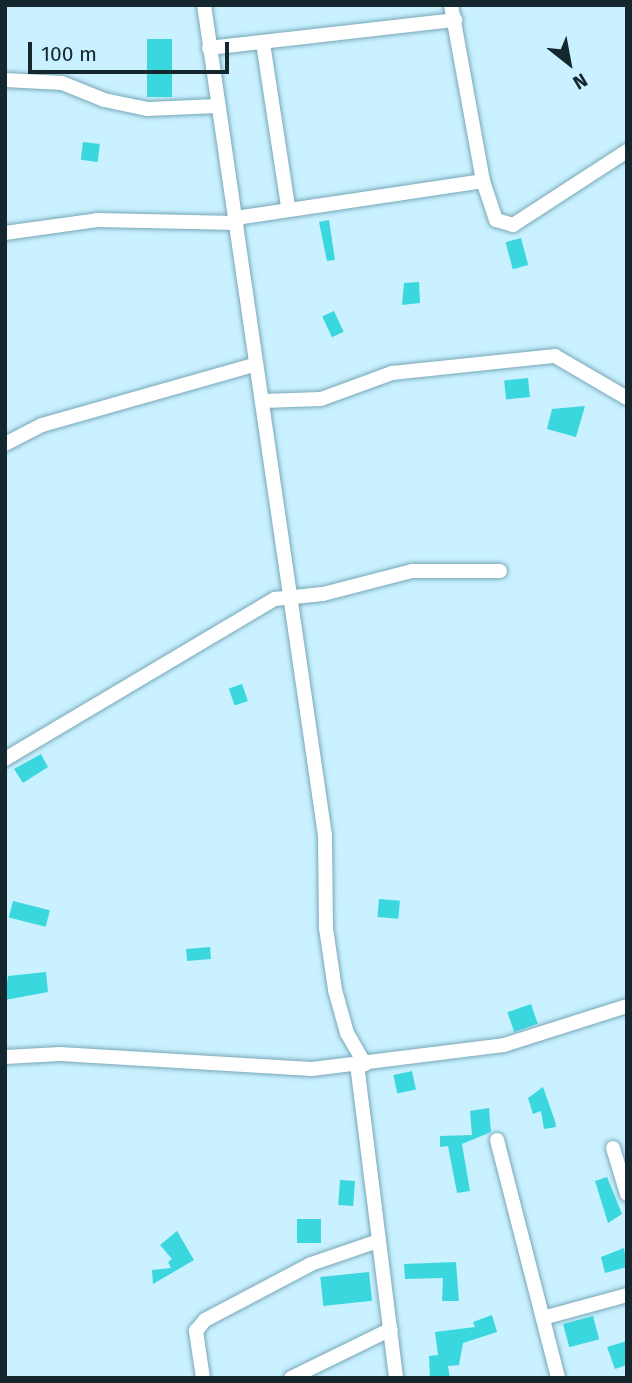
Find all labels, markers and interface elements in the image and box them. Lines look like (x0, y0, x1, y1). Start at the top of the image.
scale bar (32, 28, 233, 72)
north arrow (534, 28, 604, 98)
text: 100 m (41, 41, 97, 67)
text: N (569, 68, 591, 95)

